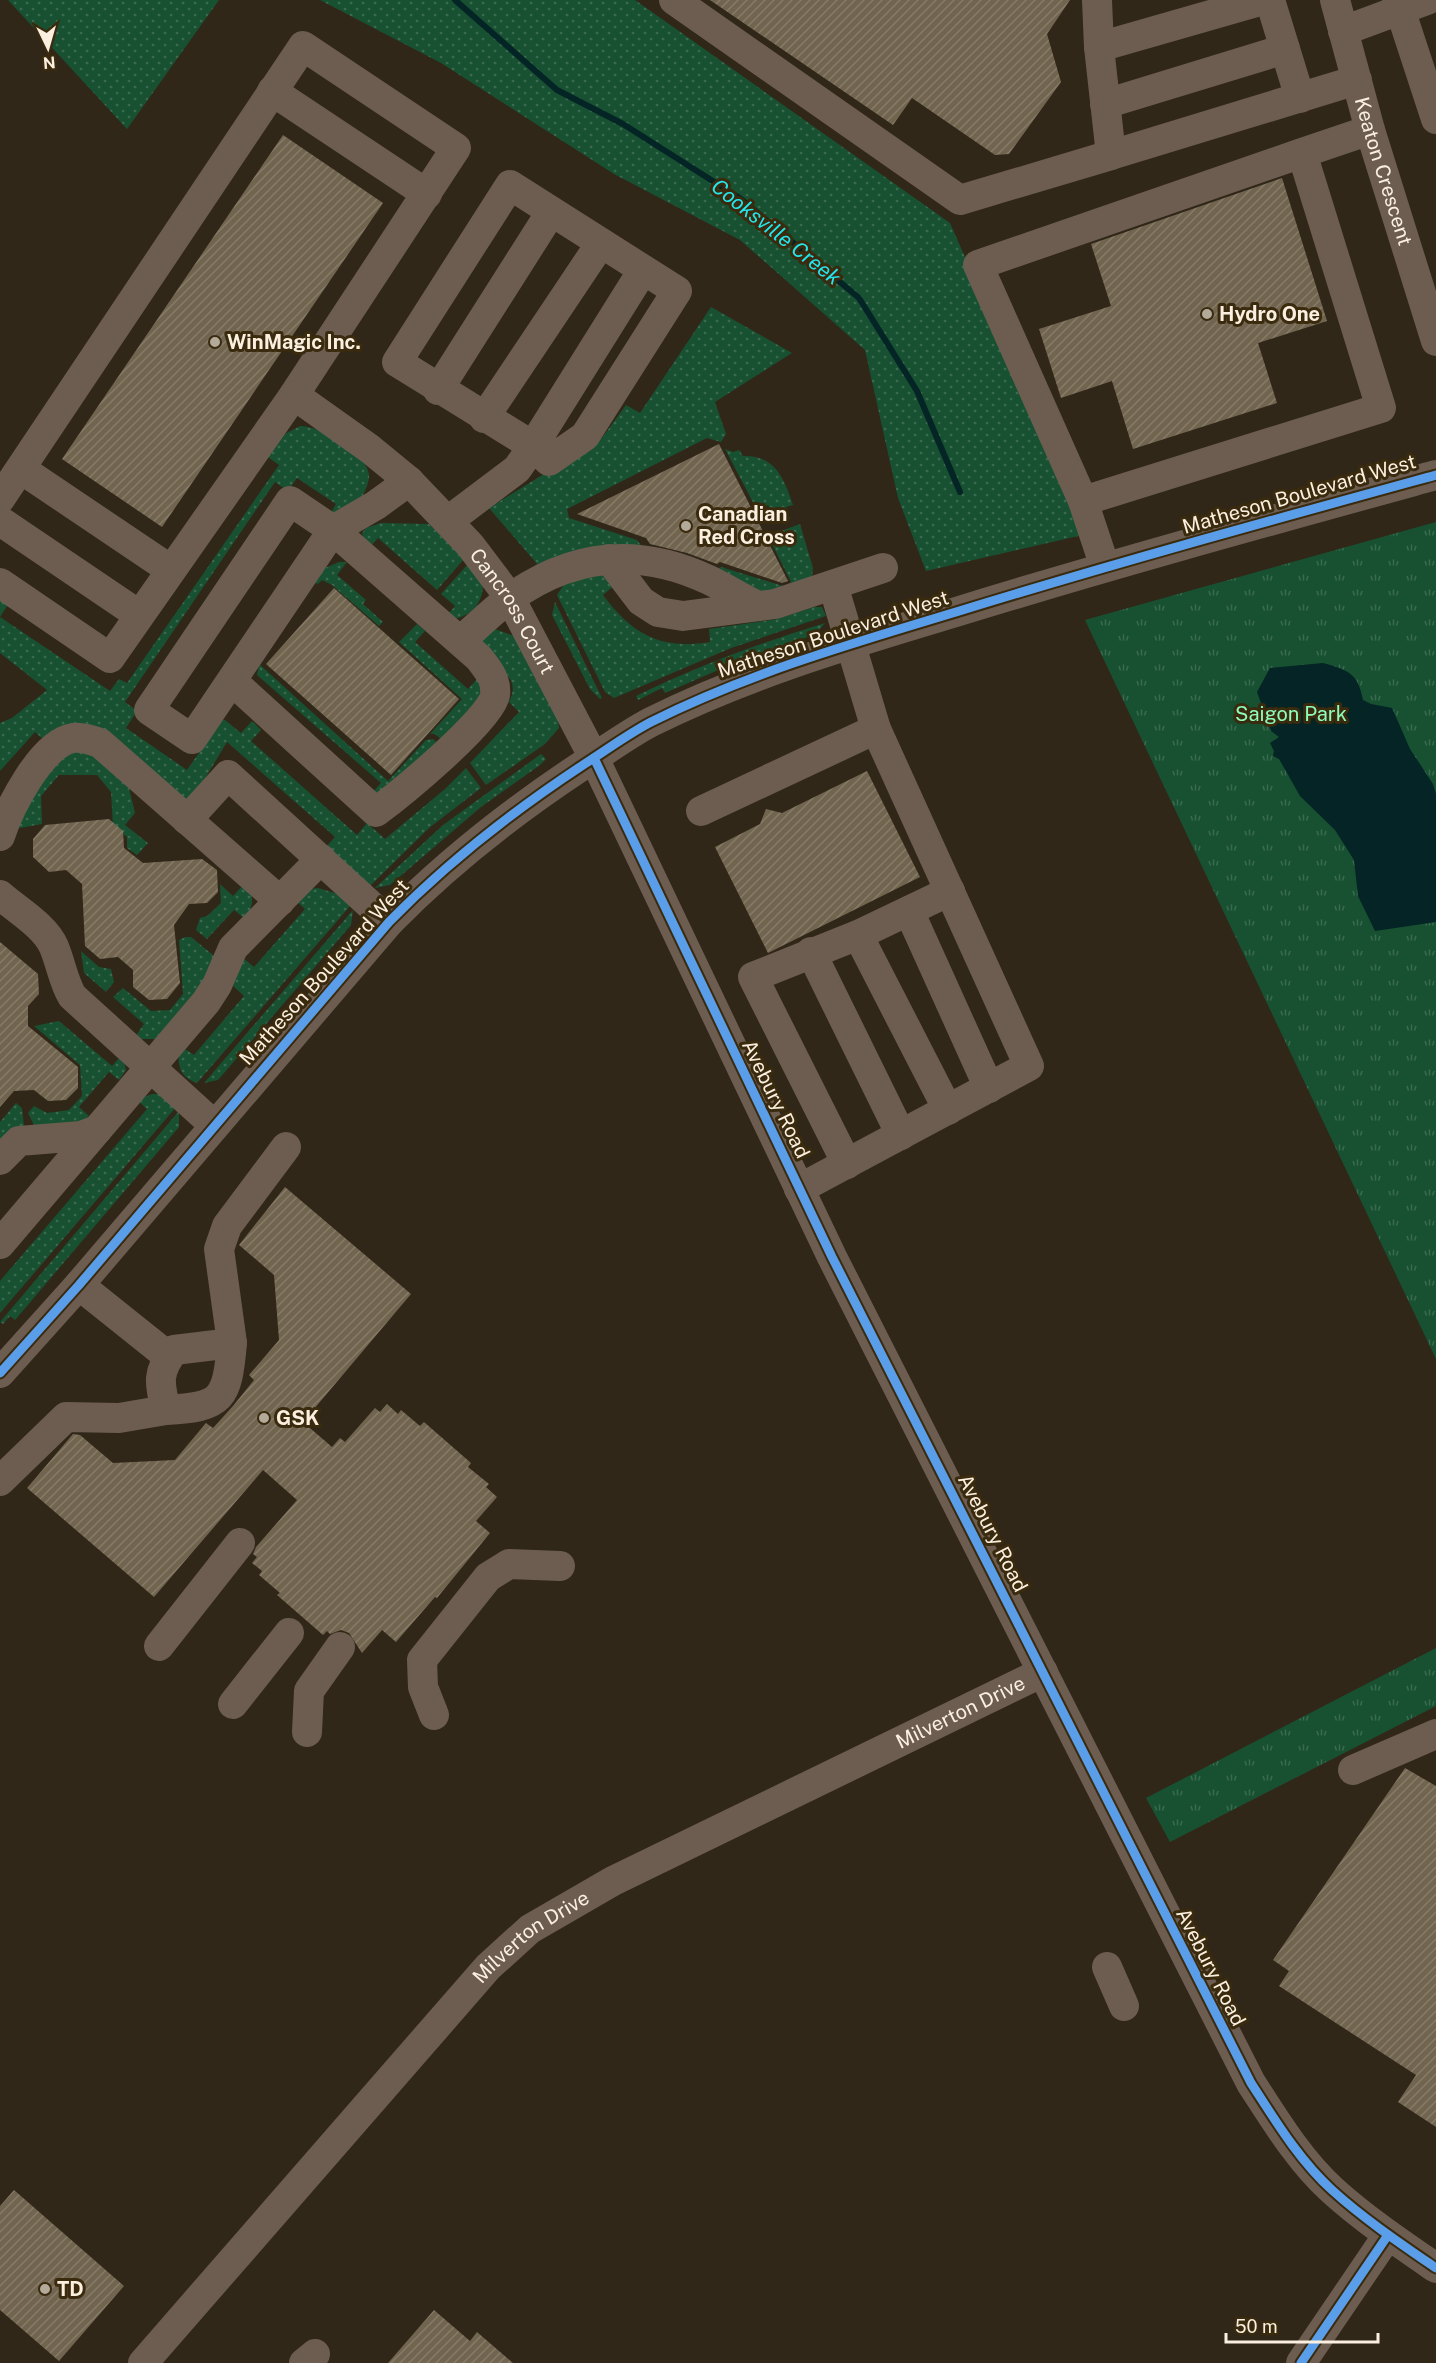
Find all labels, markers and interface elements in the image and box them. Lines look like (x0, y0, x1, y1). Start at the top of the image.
north arrow (18, 18, 78, 78)
text: N (42, 52, 56, 72)
street label: Keaton Crescent (1350, 94, 1417, 248)
water label: Cooksville Creek (707, 173, 847, 290)
place label: Hydro One (1219, 302, 1320, 326)
marker: Hydro One (1200, 307, 1214, 321)
place label: WinMagic Inc. (227, 330, 361, 354)
marker: WinMagic Inc. (208, 335, 222, 349)
street label: Matheson Boulevard West (1179, 449, 1419, 539)
place label: Canadian Red Cross (698, 502, 795, 549)
marker: Canadian Red Cross (679, 519, 693, 533)
street label: Cancross Court (465, 544, 560, 678)
street label: Matheson Boulevard West (714, 585, 952, 683)
park label: Saigon Park (1235, 702, 1347, 726)
street label: Matheson Boulevard West (234, 874, 414, 1070)
street label: Avebury Road (737, 1036, 815, 1162)
place label: GSK (276, 1406, 319, 1430)
marker: GSK (257, 1411, 271, 1425)
street label: Avebury Road (953, 1470, 1033, 1596)
street label: Milverton Drive (892, 1671, 1029, 1754)
street label: Milverton Drive (468, 1885, 593, 1988)
street label: Avebury Road (1171, 1904, 1251, 2030)
place label: TD (57, 2277, 84, 2301)
marker: TD (38, 2282, 52, 2296)
scale bar (1226, 2306, 1378, 2344)
text: 50 m (1235, 2316, 1278, 2337)

